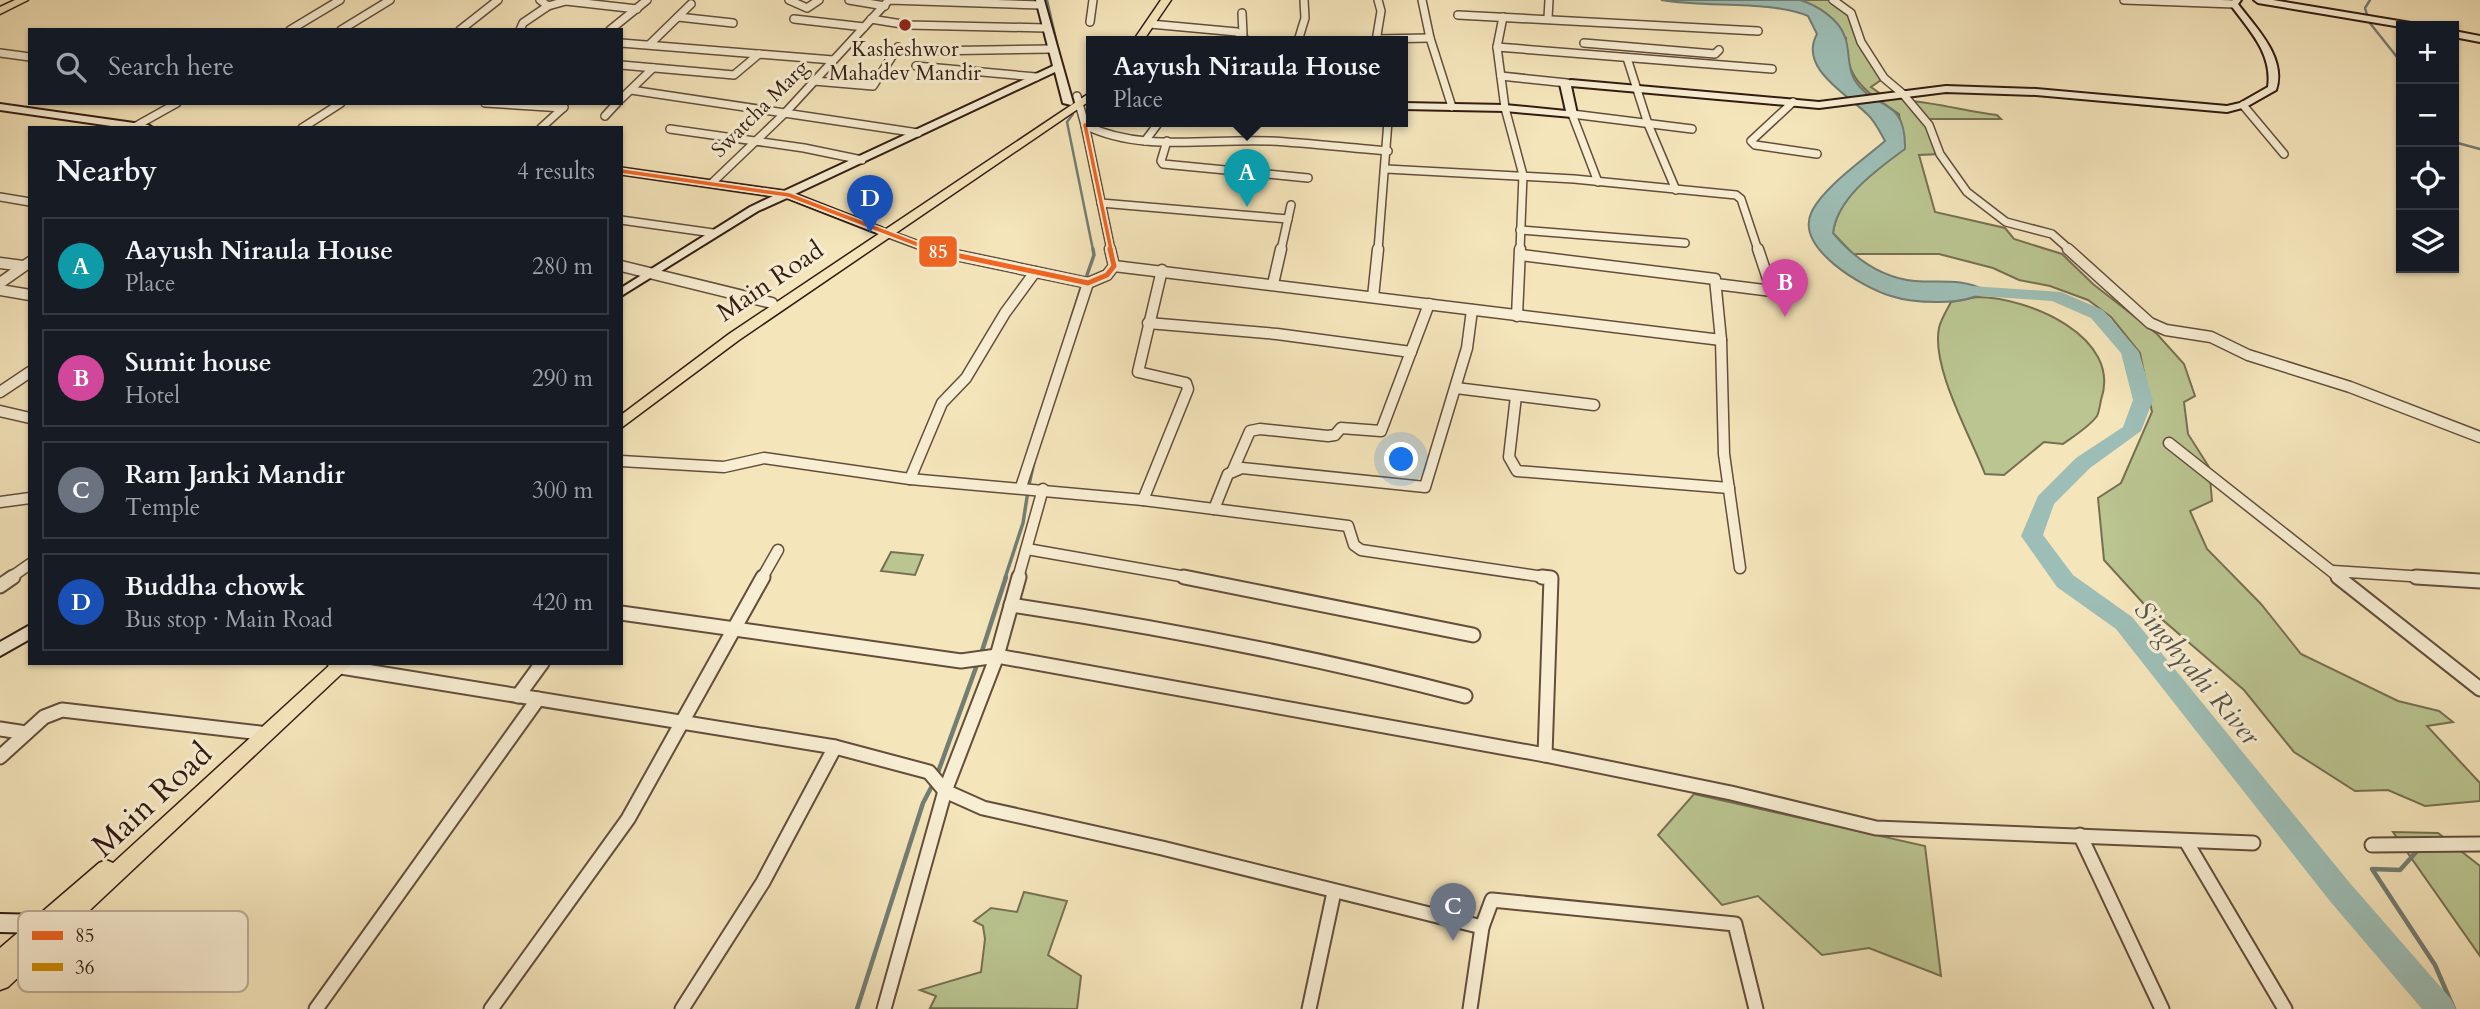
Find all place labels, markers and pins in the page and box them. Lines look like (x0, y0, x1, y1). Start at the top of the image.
marker: Kasheshwor Mahadev Mandir (897, 17, 913, 33)
place label: Kasheshwor Mahadev Mandir (829, 35, 981, 88)
pin: A (1224, 149, 1270, 207)
pin: D (847, 175, 893, 233)
pin: B (1762, 259, 1808, 317)
pin: C (1430, 883, 1476, 941)

